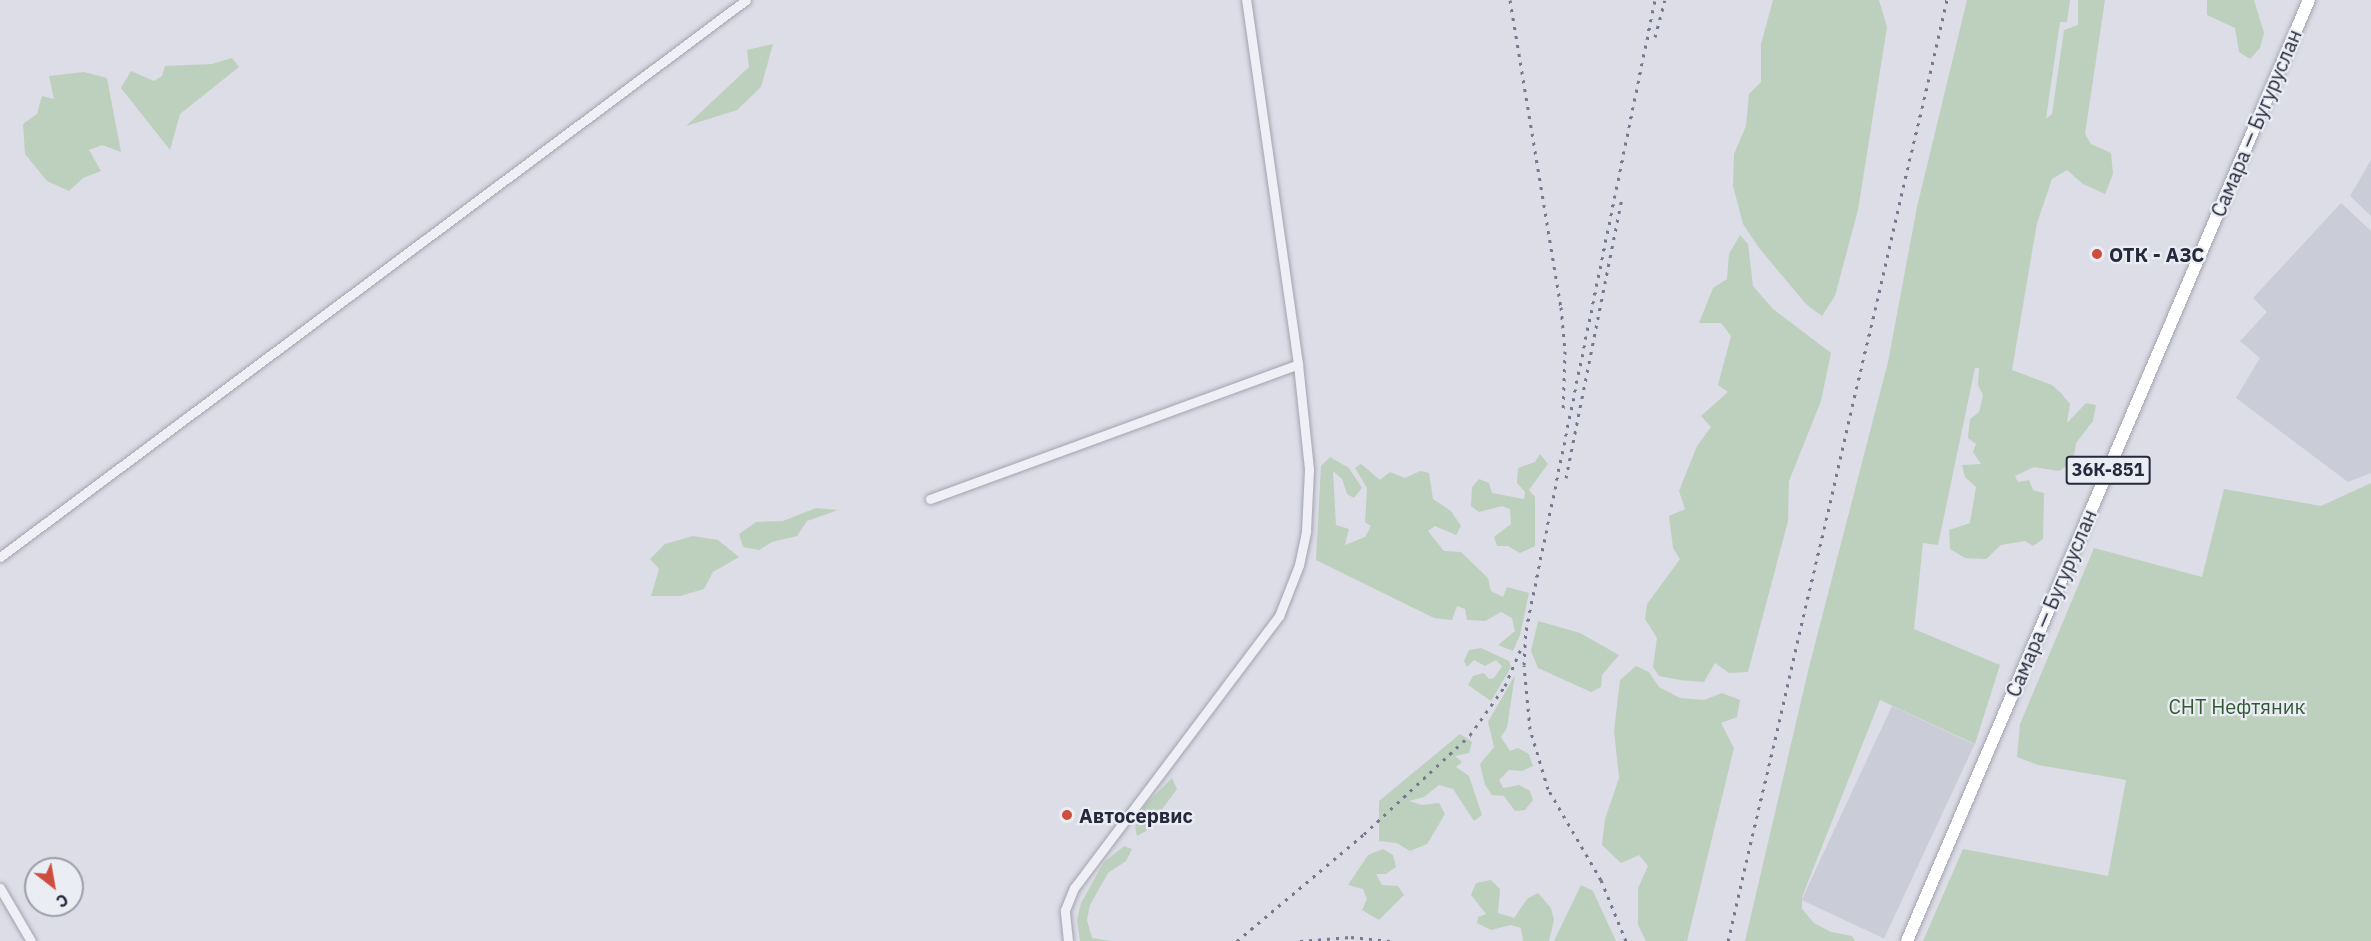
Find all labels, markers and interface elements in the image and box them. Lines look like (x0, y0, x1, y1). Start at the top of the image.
street label: Самара — Бугуруслан (2206, 26, 2306, 220)
place label: ОТК - АЗС (2109, 242, 2204, 266)
marker: ОТК - АЗС (2090, 247, 2104, 261)
road number: 36К-851 (2064, 455, 2152, 485)
street label: Самара — Бугуруслан (2001, 506, 2101, 700)
park label: СНТ Нефтяник (2168, 694, 2306, 718)
place label: Автосервис (1079, 803, 1193, 827)
marker: Автосервис (1060, 808, 1074, 822)
north arrow (24, 857, 84, 917)
text: С (53, 889, 72, 912)

